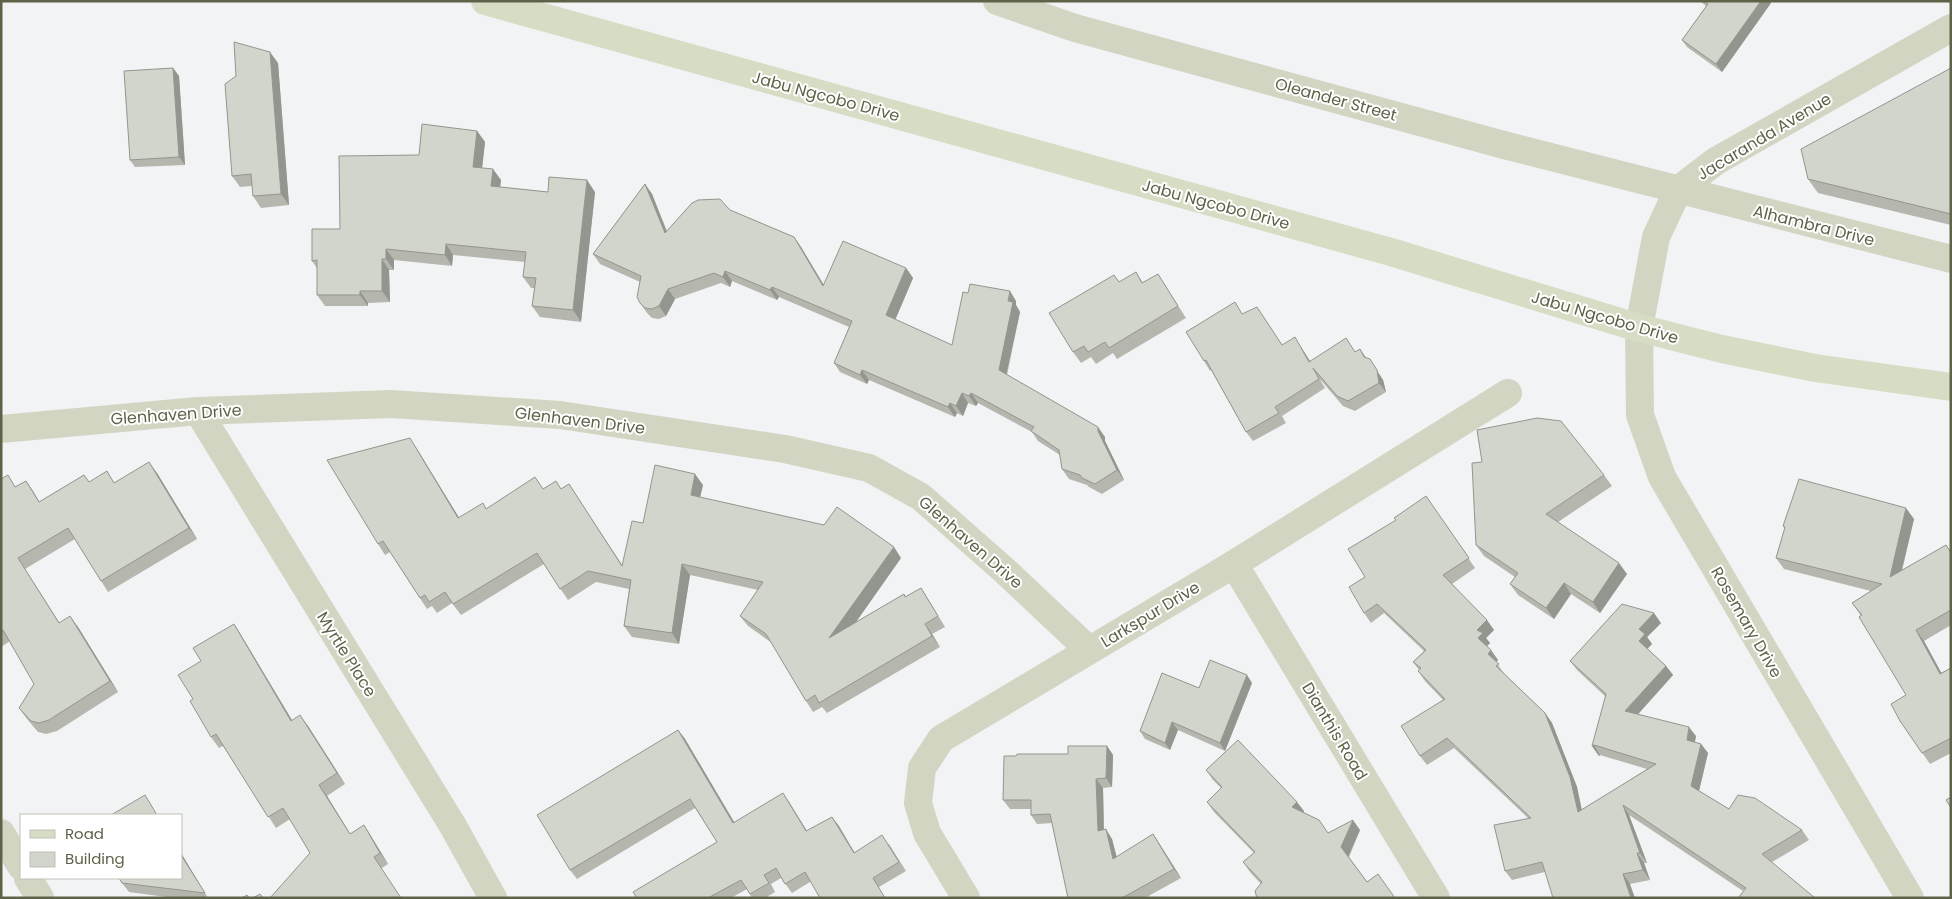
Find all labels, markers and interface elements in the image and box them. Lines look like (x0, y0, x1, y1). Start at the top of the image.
street label: Jabu Ngcobo Drive (749, 66, 902, 127)
street label: Oleander Street (1272, 72, 1400, 127)
street label: Jacaranda Avenue (1693, 87, 1836, 186)
street label: Jabu Ngcobo Drive (1139, 174, 1292, 235)
street label: Alhambra Drive (1751, 199, 1877, 252)
street label: Jabu Ngcobo Drive (1529, 285, 1681, 350)
street label: Glenhaven Drive (110, 398, 242, 431)
street label: Glenhaven Drive (513, 401, 646, 440)
street label: Glenhaven Drive (914, 491, 1028, 594)
street label: Rosemary Drive (1705, 562, 1788, 682)
street label: Larkspur Drive (1096, 576, 1204, 653)
street label: Myrtle Place (311, 607, 382, 701)
street label: Dianthis Road (1296, 678, 1373, 785)
legend (20, 814, 182, 879)
text: Road (65, 823, 104, 844)
text: Building (65, 848, 125, 869)

